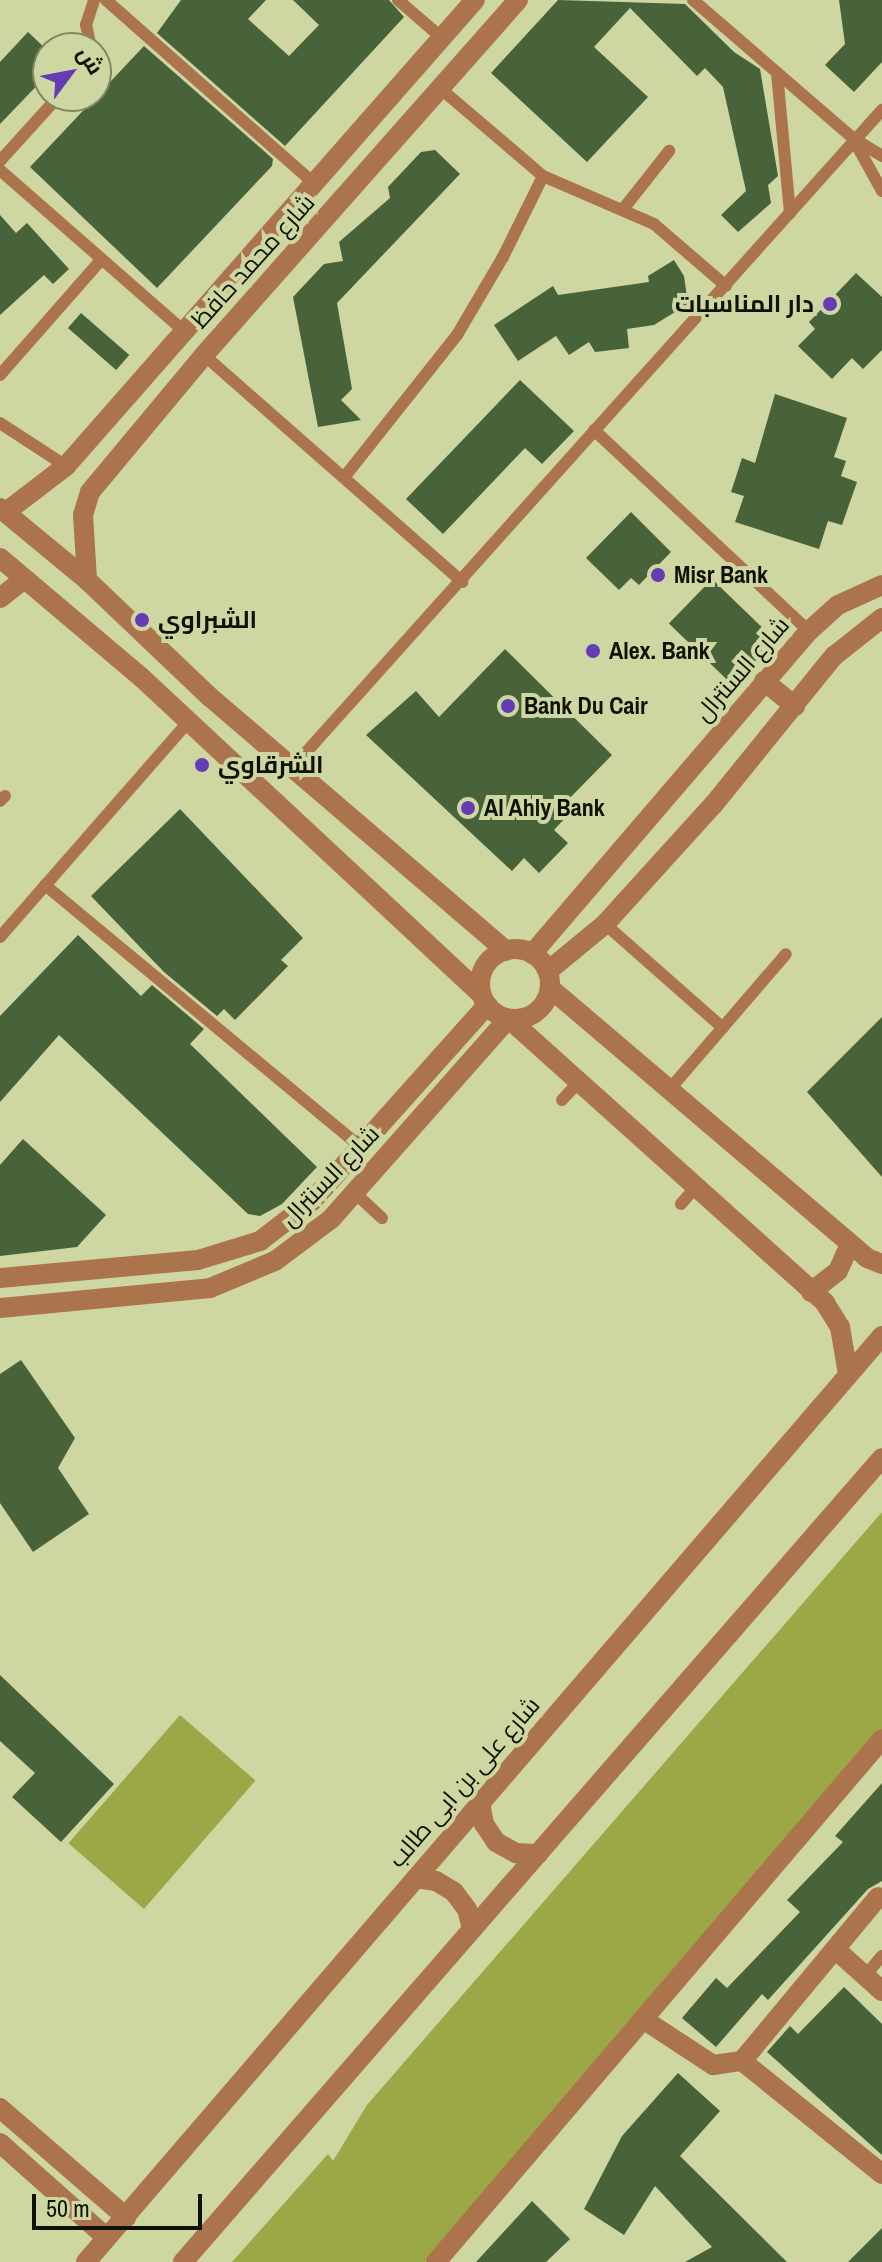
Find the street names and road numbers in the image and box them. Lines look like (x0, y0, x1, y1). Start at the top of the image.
street label: شارع محمد حافظ (185, 188, 321, 334)
street label: شارع السنترال (689, 611, 795, 727)
street label: شارع السنترال (275, 1119, 385, 1233)
street label: شارع على بن ابى طالب (382, 1691, 546, 1873)

